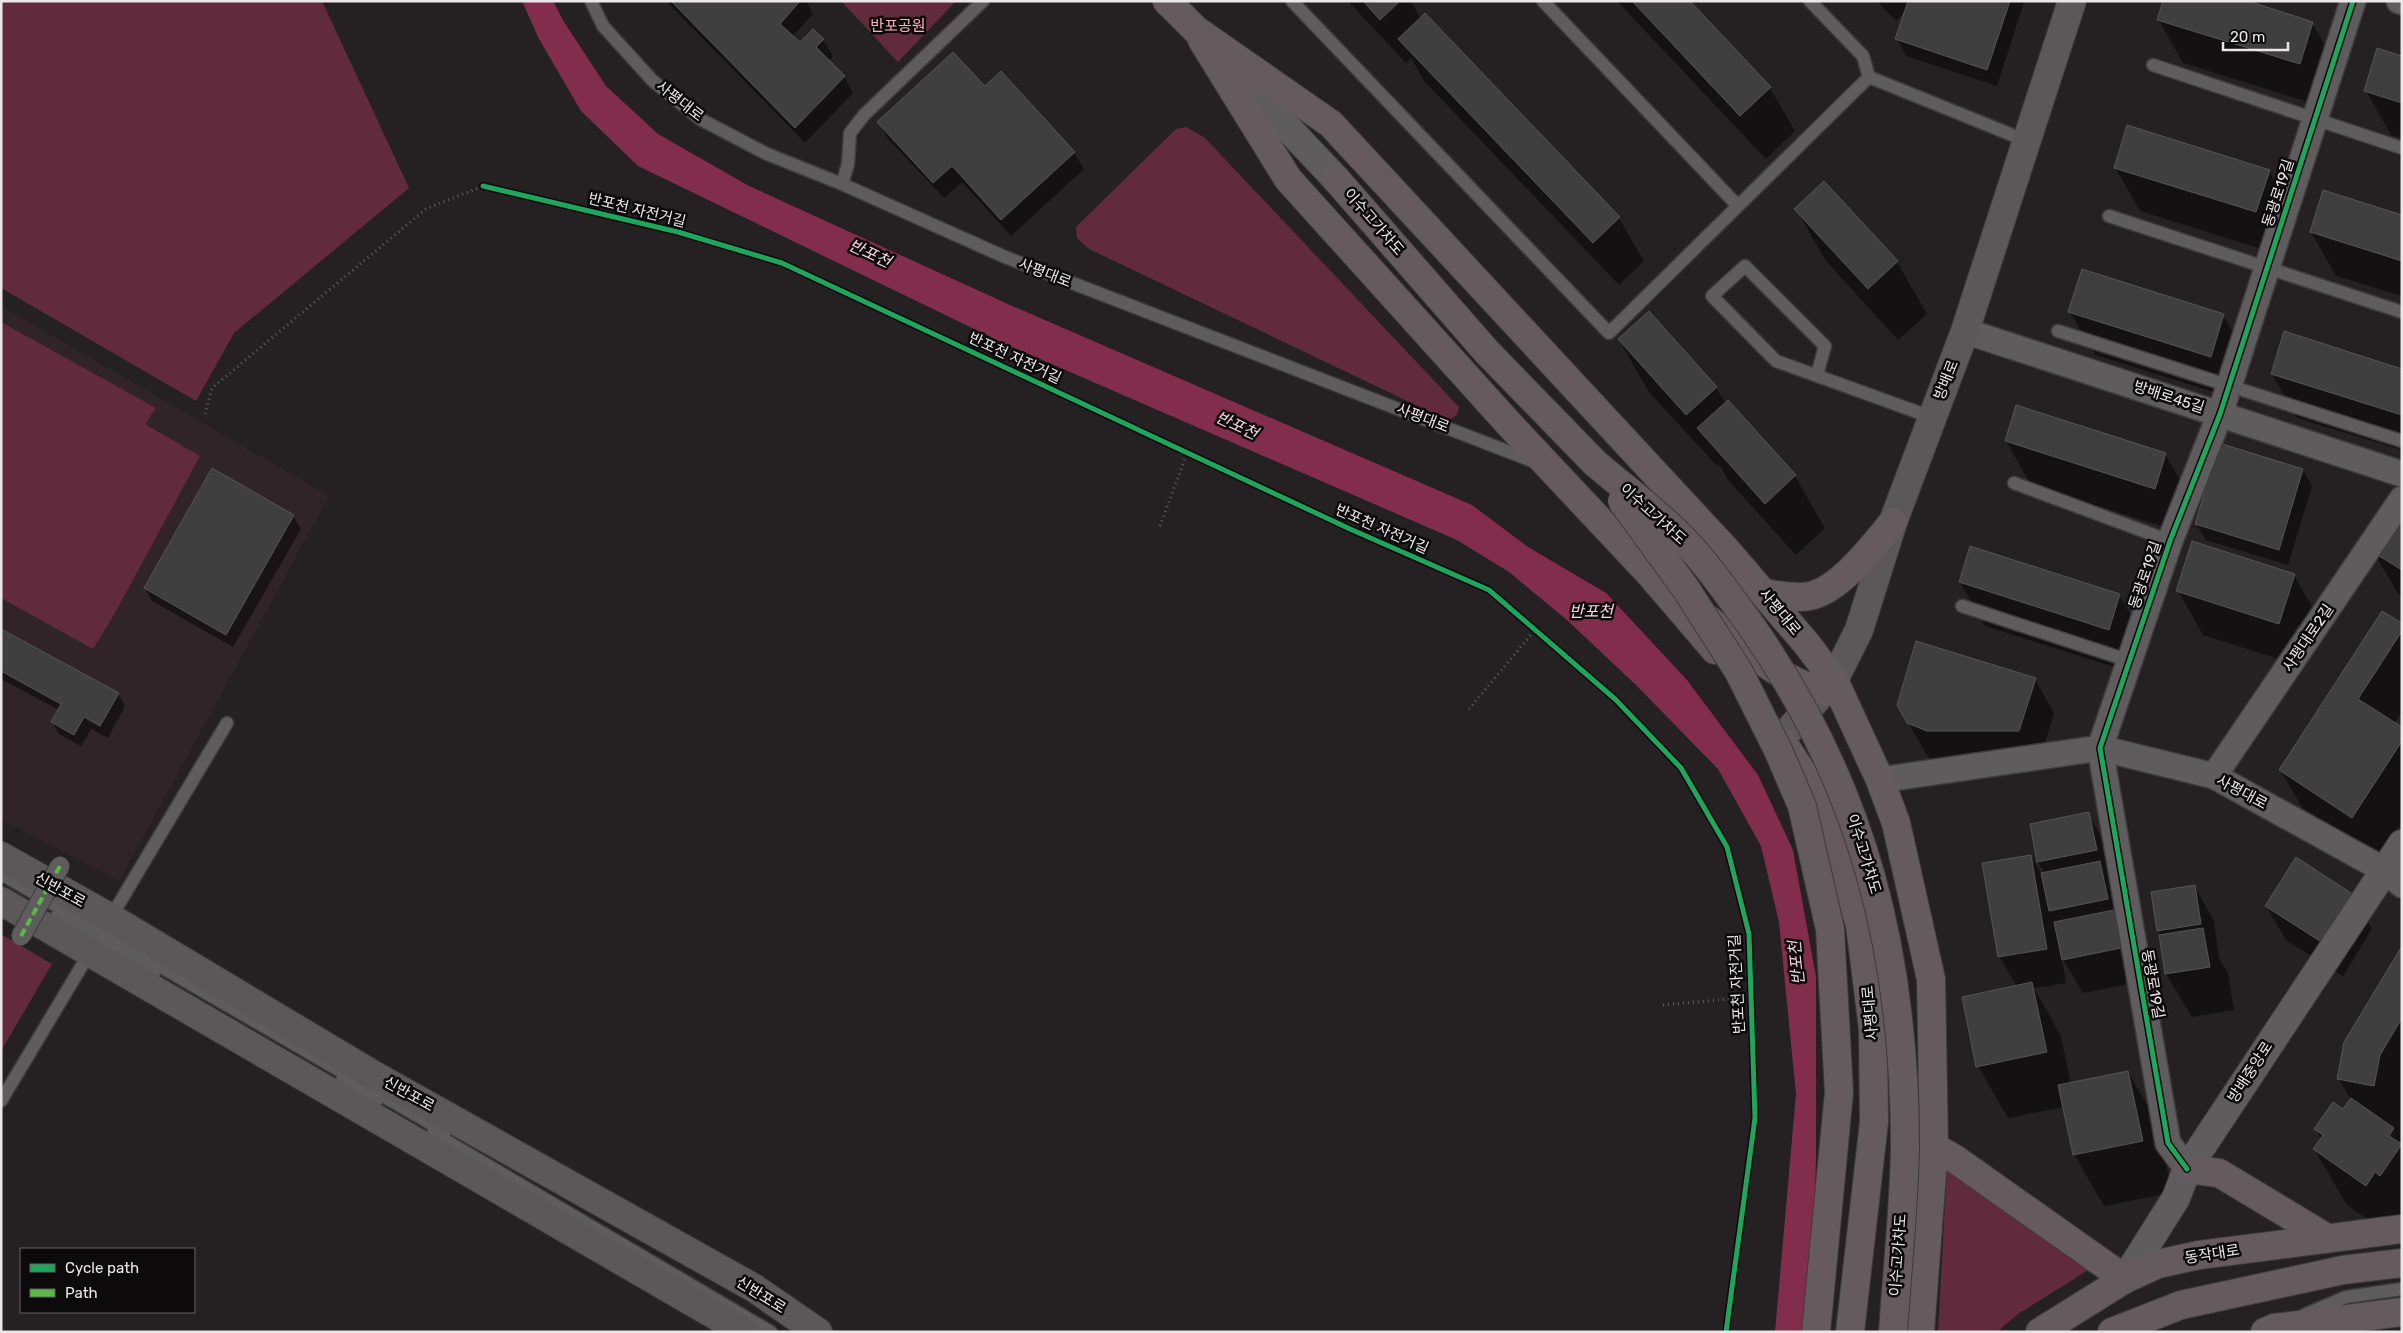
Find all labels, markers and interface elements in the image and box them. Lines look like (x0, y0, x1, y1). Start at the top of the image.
park label: 반포공원 (870, 17, 926, 35)
scale bar (2223, 20, 2288, 52)
text: 20 m (2230, 28, 2265, 46)
street label: 사평대로 (653, 77, 707, 125)
street label: 동광로19길 (2259, 157, 2297, 229)
street label: 이수고가차도 (1340, 185, 1408, 259)
street label: 반포천 자전거길 (586, 189, 688, 231)
water label: 반포천 (846, 236, 896, 272)
street label: 사평대로 (1016, 255, 1074, 291)
street label: 반포천 자전거길 (966, 329, 1064, 387)
street label: 방배로 (1930, 357, 1962, 403)
street label: 방배로45길 (2131, 377, 2207, 417)
street label: 사평대로 (1394, 400, 1452, 436)
water label: 반포천 (1213, 408, 1263, 444)
street label: 이수고가차도 (1616, 480, 1690, 548)
street label: 반포천 자전거길 (1333, 500, 1431, 558)
street label: 동광로19길 (2125, 539, 2165, 611)
street label: 사평대로 (1755, 585, 1805, 639)
street label: 사평대로2길 (2279, 601, 2337, 675)
water label: 반포천 (1569, 602, 1615, 621)
street label: 사평대로 (2213, 771, 2271, 813)
street label: 이수고가차도 (1843, 812, 1885, 896)
street label: 신반포로 (31, 869, 89, 911)
street label: 반포천 자전거길 (1725, 933, 1749, 1035)
water label: 반포천 (1785, 938, 1808, 986)
street label: 동광로19길 (2138, 948, 2168, 1020)
street label: 사평대로 (1859, 985, 1881, 1041)
street label: 방배중앙로 (2224, 1038, 2276, 1106)
street label: 신반포로 (380, 1073, 438, 1115)
street label: 이수고가차도 (1886, 1213, 1910, 1297)
street label: 동작대로 (2183, 1241, 2241, 1267)
legend (20, 1248, 195, 1313)
text: Cycle path (65, 1259, 139, 1277)
street label: 신반포로 (733, 1273, 789, 1317)
text: Path (65, 1284, 98, 1302)

